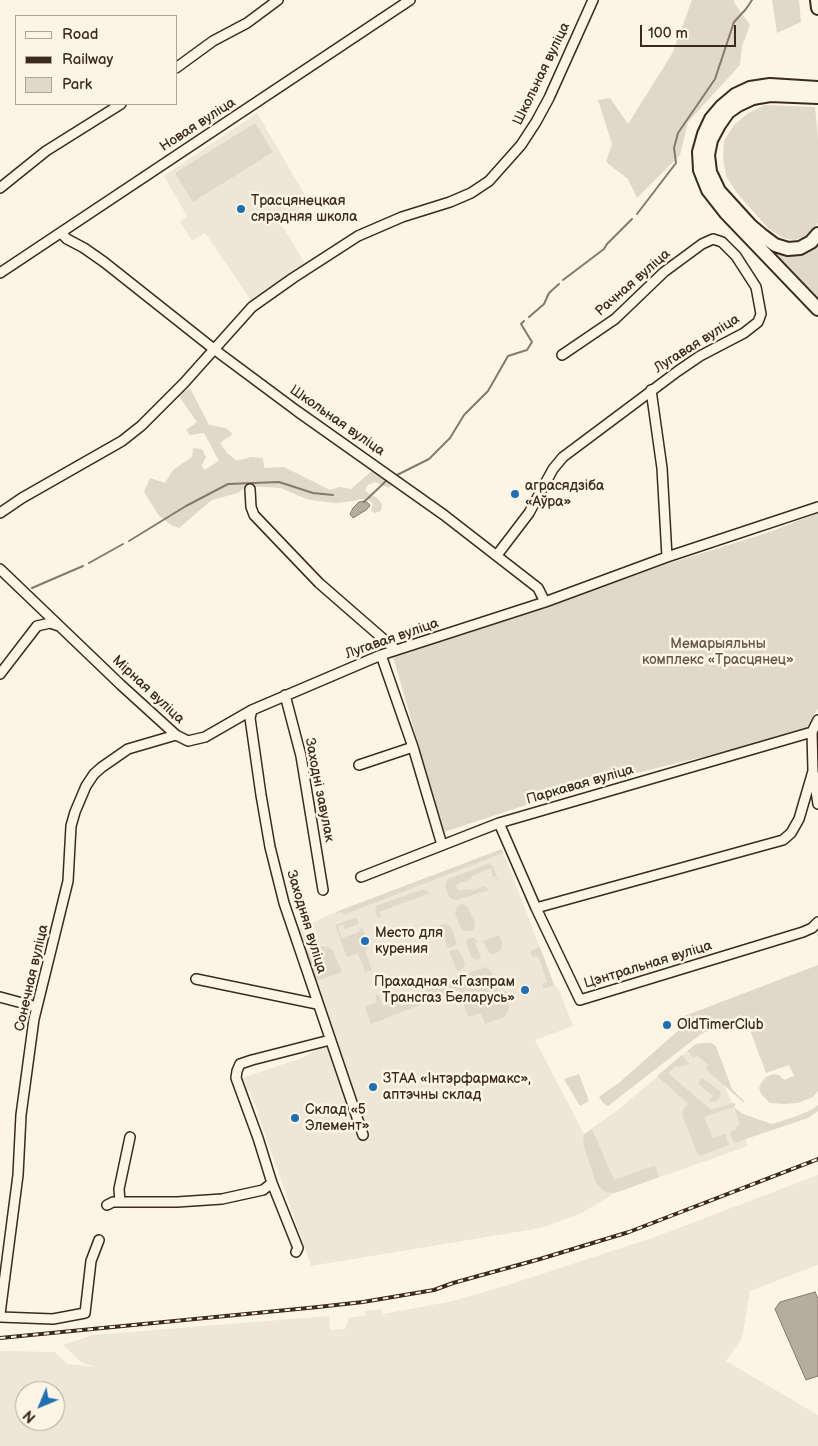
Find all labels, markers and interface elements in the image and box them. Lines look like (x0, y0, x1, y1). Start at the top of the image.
legend (15, 15, 178, 105)
scale bar (643, 15, 739, 47)
street label: Школьная вуліца (510, 20, 574, 128)
text: 100 m (648, 24, 688, 43)
text: Road (62, 25, 98, 44)
text: Railway (62, 50, 113, 69)
text: Park (62, 75, 92, 94)
street label: Новая вуліца (157, 94, 239, 156)
place label: Трасцянецкая сярэдняя школа (251, 193, 358, 226)
marker: Трасцянецкая сярэдняя школа (235, 203, 247, 215)
street label: Рачная вуліца (592, 246, 674, 320)
street label: Лугавая вуліца (651, 311, 743, 377)
street label: Школьная вуліца (286, 382, 388, 460)
place label: аграсядзіба «Аўра» (525, 478, 604, 511)
marker: аграсядзіба «Аўра» (509, 488, 521, 500)
street label: Лугавая вуліца (343, 615, 441, 663)
park label: Мемарыяльны комплекс «Трасцянец» (642, 636, 794, 669)
street label: Мірная вуліца (108, 652, 188, 728)
street label: Заходні завулак (301, 737, 337, 843)
street label: Паркавая вуліца (524, 762, 636, 808)
street label: Заходняя вуліца (282, 868, 330, 976)
street label: Сонечная вуліца (12, 923, 52, 1033)
place label: Место для курения (375, 925, 443, 958)
marker: Место для курения (359, 935, 371, 947)
street label: Цэнтральная вуліца (582, 938, 714, 992)
place label: Прахадная «Газпрам Трансгаз Беларусь» (374, 974, 515, 1006)
marker: Прахадная «Газпрам Трансгаз Беларусь» (519, 984, 531, 996)
place label: OldTimerClub (677, 1017, 764, 1033)
marker: OldTimerClub (661, 1019, 673, 1031)
place label: ЗТАА «Інтэрфармакс», аптэчны склад (383, 1071, 531, 1104)
marker: ЗТАА «Інтэрфармакс», аптэчны склад (367, 1081, 379, 1093)
place label: Склад «5 Элемент» (305, 1102, 369, 1134)
marker: Склад «5 Элемент» (289, 1112, 301, 1124)
north arrow (15, 1381, 65, 1431)
text: N (20, 1407, 39, 1426)

